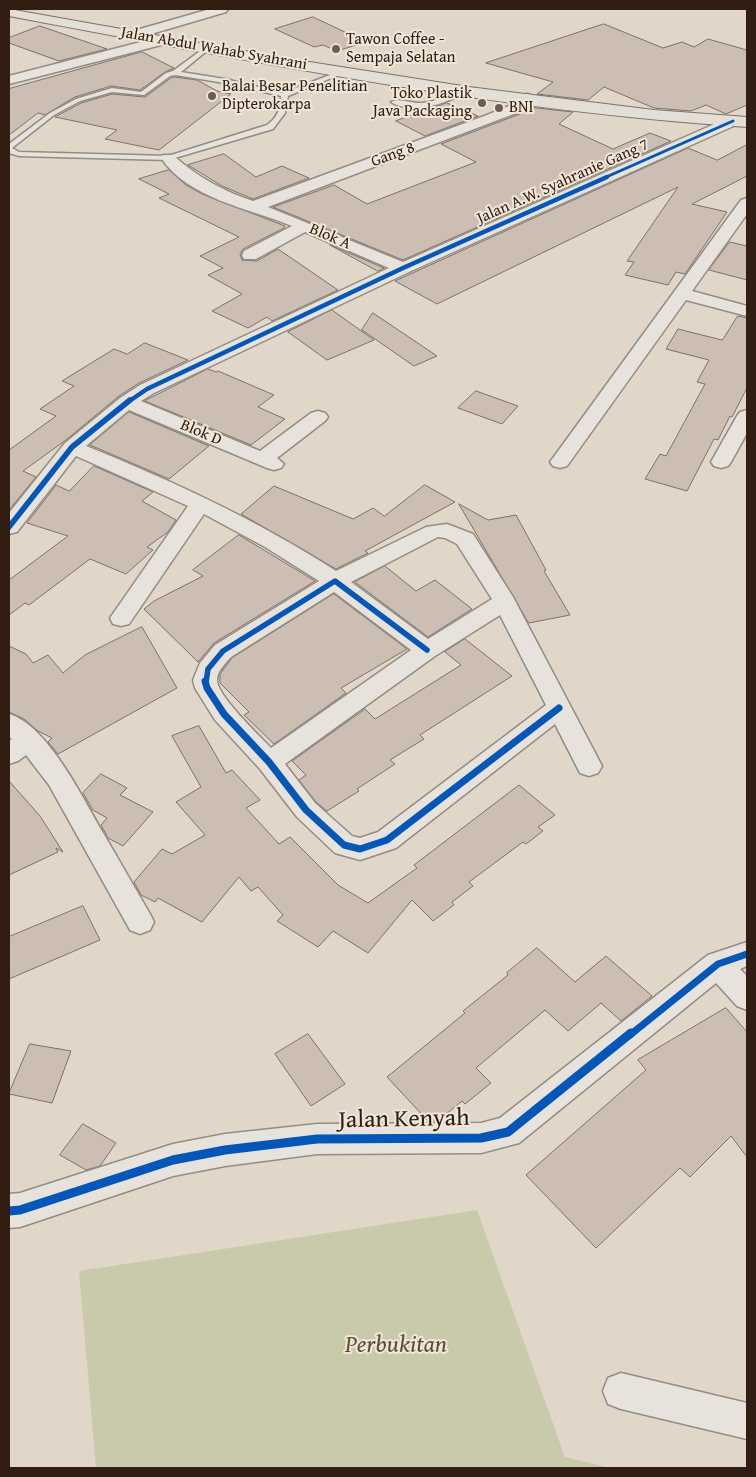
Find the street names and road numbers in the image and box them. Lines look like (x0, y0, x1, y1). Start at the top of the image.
street label: Jalan Abdul Wahab Syahrani (119, 23, 309, 75)
street label: Jalan A.W. Syahranie Gang 7 (474, 135, 652, 229)
street label: Gang 8 (368, 138, 418, 172)
street label: Blok A (306, 220, 354, 254)
street label: Blok D (177, 416, 225, 450)
street label: Jalan Kenyah (338, 1104, 470, 1136)

